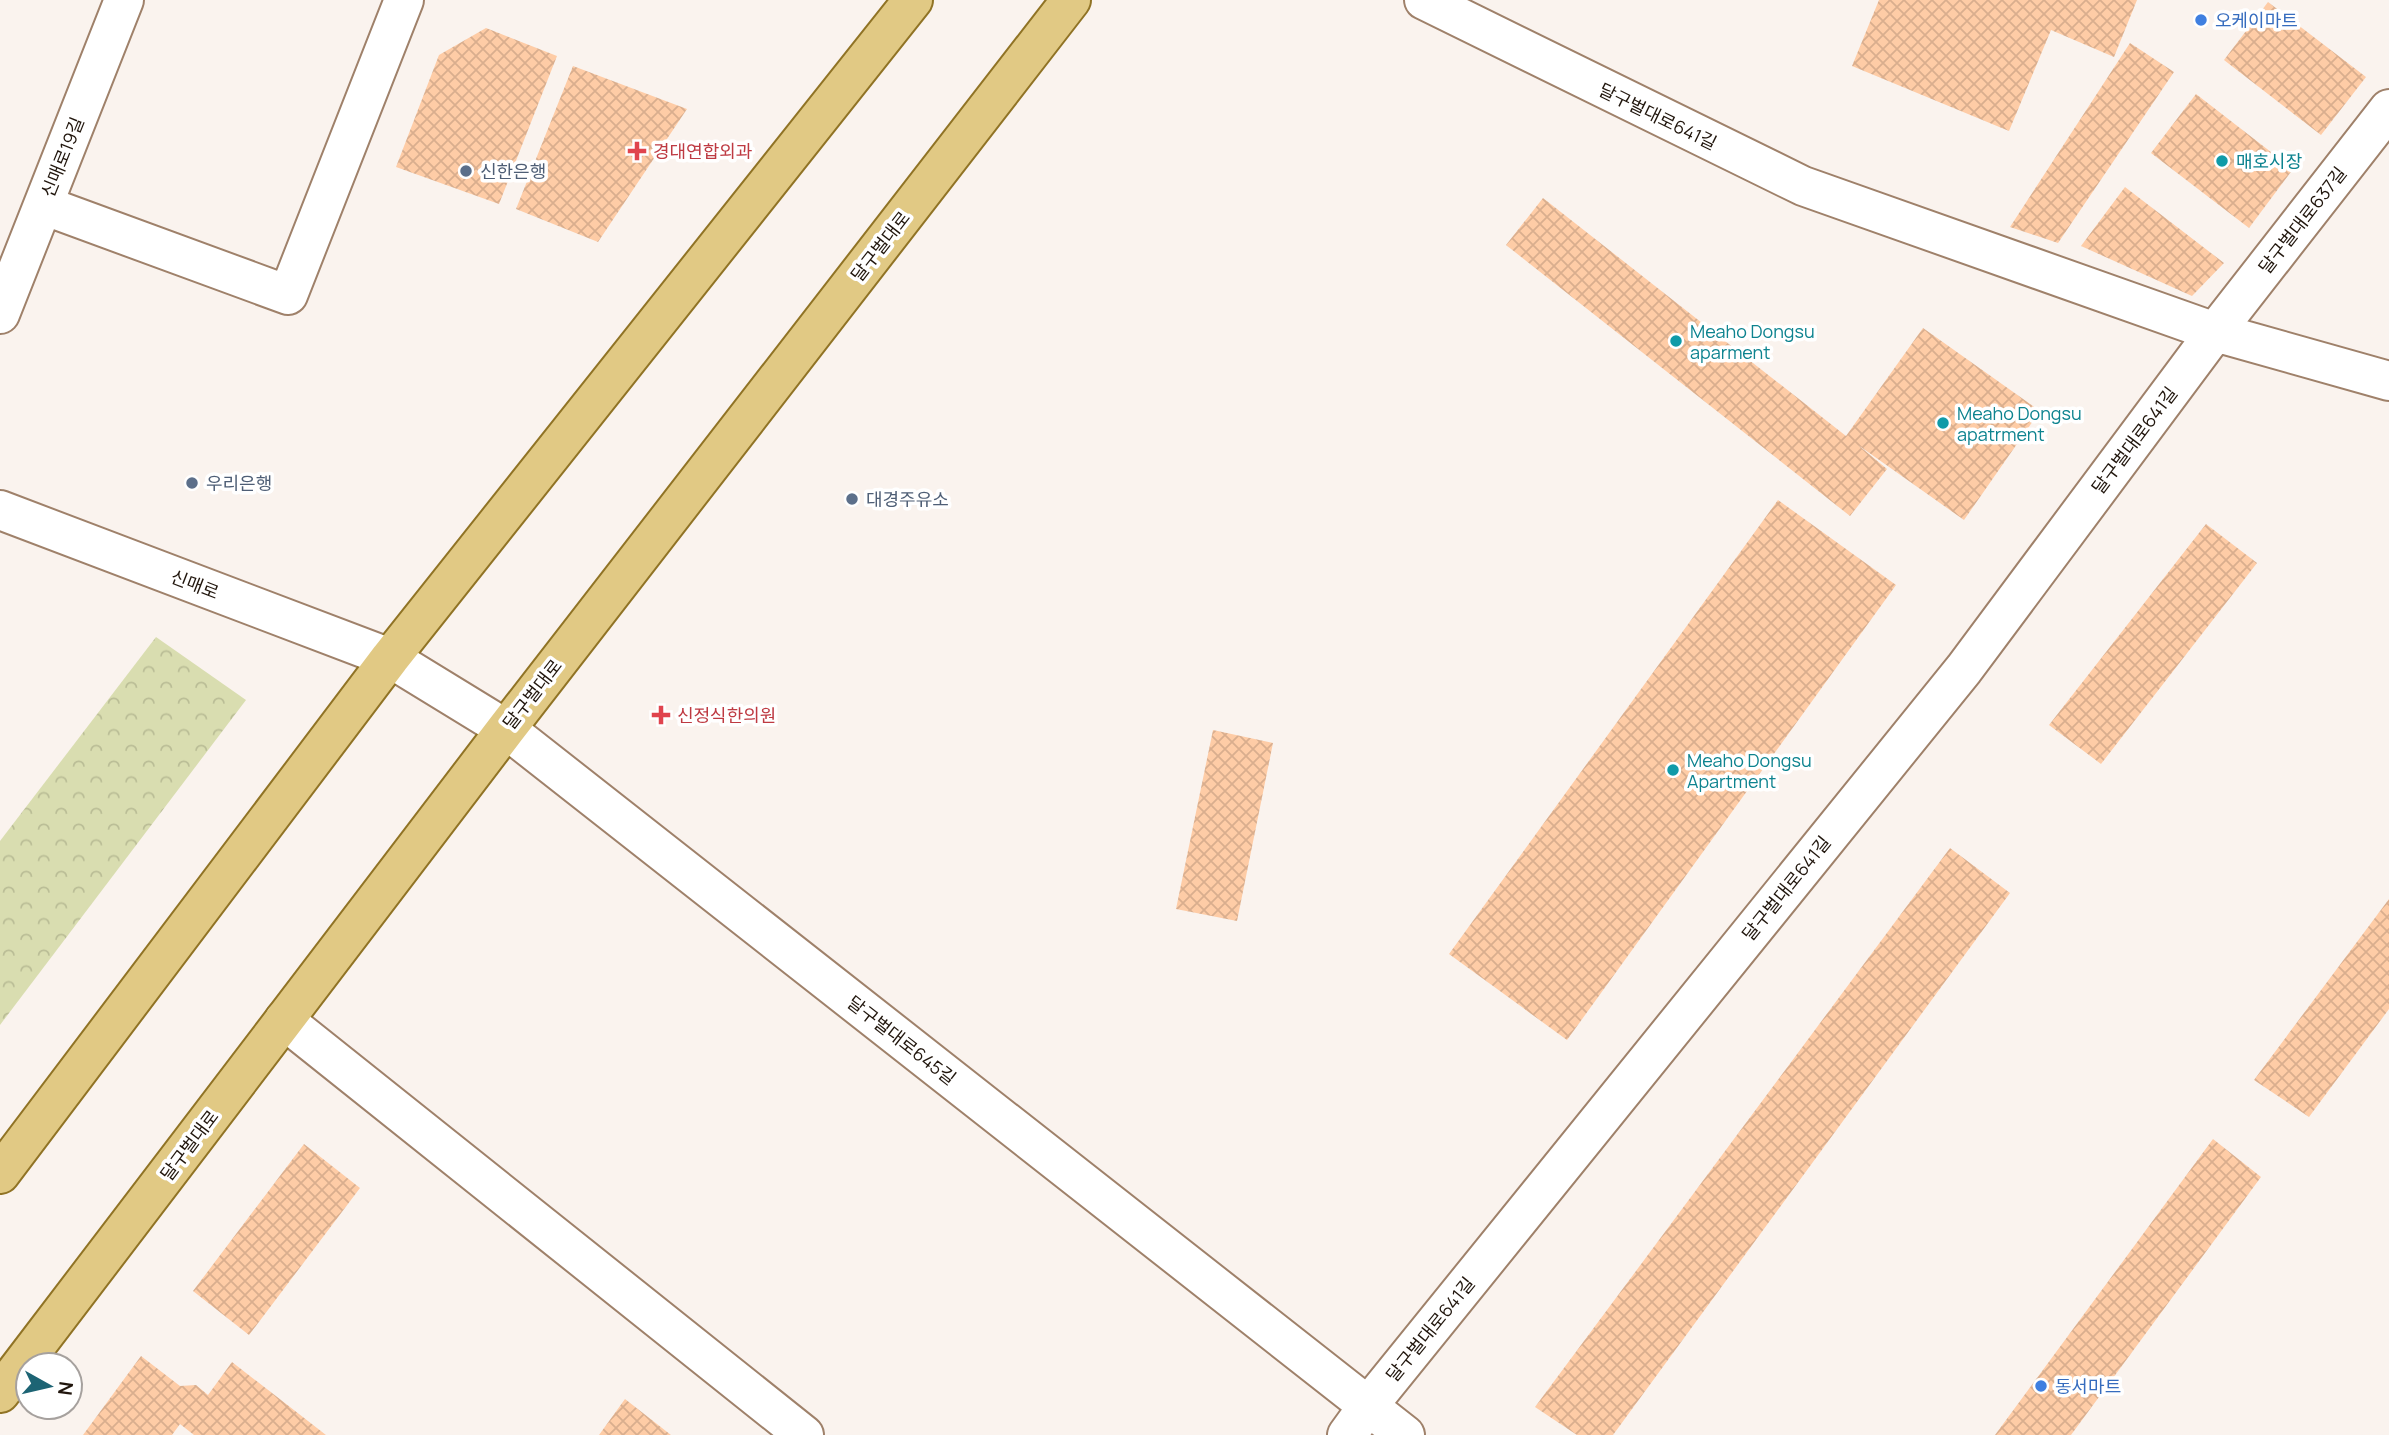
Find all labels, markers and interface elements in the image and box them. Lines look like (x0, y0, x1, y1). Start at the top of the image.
place label: 오케이마트 (2215, 8, 2298, 32)
marker: 오케이마트 (2193, 12, 2209, 28)
street label: 달구벌대로641길 (1595, 77, 1721, 155)
street label: 신매로19길 (35, 113, 89, 201)
place label: 경대연합외과 (653, 139, 753, 163)
marker: 경대연합외과 (627, 141, 647, 161)
place label: 매호시장 (2236, 149, 2302, 173)
marker: 매호시장 (2214, 153, 2230, 169)
place label: 신한은행 (480, 159, 546, 183)
street label: 달구벌대로637길 (2253, 162, 2351, 278)
marker: 신한은행 (458, 163, 474, 179)
street label: 달구벌대로 (845, 206, 915, 286)
place label: Meaho Dongsu aparment (1690, 319, 1815, 364)
marker: Meaho Dongsu aparment (1668, 333, 1684, 349)
street label: 달구벌대로641길 (2086, 382, 2182, 498)
place label: Meaho Dongsu apatrment (1957, 401, 2082, 446)
marker: Meaho Dongsu apatrment (1935, 415, 1951, 431)
place label: 우리은행 (206, 471, 272, 495)
marker: 우리은행 (184, 475, 200, 491)
place label: 대경주유소 (866, 487, 949, 511)
marker: 대경주유소 (844, 491, 860, 507)
street label: 신매로 (168, 564, 222, 604)
street label: 달구벌대로 (497, 654, 567, 734)
place label: 신정식한의원 (677, 703, 776, 727)
marker: 신정식한의원 (651, 705, 671, 725)
place label: Meaho Dongsu Apartment (1687, 748, 1812, 793)
marker: Meaho Dongsu Apartment (1665, 762, 1681, 778)
street label: 달구벌대로641길 (1736, 831, 1836, 945)
street label: 달구벌대로645길 (843, 990, 961, 1090)
street label: 달구벌대로 (154, 1105, 224, 1185)
street label: 달구벌대로641길 (1380, 1272, 1480, 1386)
north arrow (14, 1351, 84, 1421)
place label: 동서마트 (2055, 1374, 2121, 1398)
marker: 동서마트 (2033, 1378, 2049, 1394)
text: N (52, 1380, 80, 1397)

